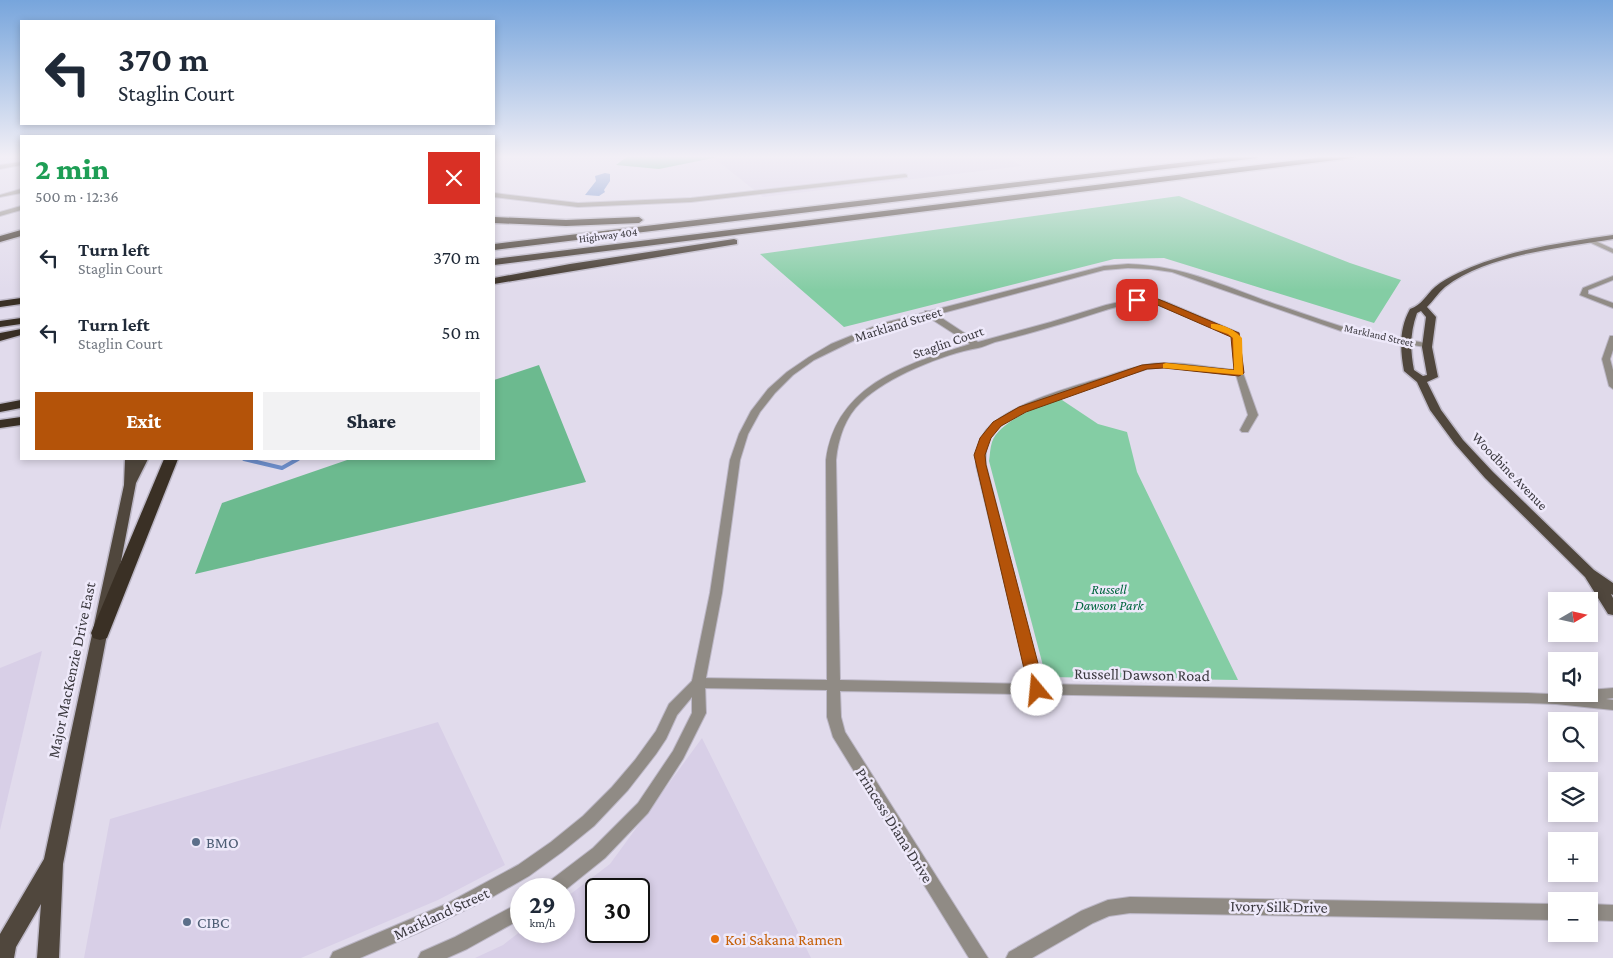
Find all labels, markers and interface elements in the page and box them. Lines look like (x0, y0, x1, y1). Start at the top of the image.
icon: left (35, 40, 100, 105)
text: 370 m (118, 40, 209, 79)
text: Staglin Court (118, 81, 234, 106)
text: 2 min (35, 152, 109, 185)
button: close (428, 152, 480, 204)
text: 500 m · 12:36 (35, 188, 119, 205)
street label: Highway 404 (578, 225, 638, 246)
text: Turn left (78, 239, 150, 260)
icon: left (35, 244, 63, 272)
text: 370 m (433, 247, 480, 268)
text: Staglin Court (78, 260, 163, 277)
pin (1116, 279, 1158, 321)
icon: arrive (1123, 286, 1151, 314)
street label: Markland Street (853, 303, 944, 345)
text: Turn left (78, 314, 150, 335)
icon: left (35, 319, 63, 347)
street label: Markland Street (1343, 321, 1415, 349)
text: 50 m (441, 322, 480, 343)
street label: Staglin Court (910, 322, 986, 362)
text: Staglin Court (78, 335, 163, 352)
button: Exit (35, 392, 253, 450)
button: Share (263, 392, 480, 450)
street label: Woodbine Avenue (1469, 429, 1551, 513)
street label: Major MacKenzie Drive East (45, 580, 100, 760)
park label: Russell Dawson Park (1074, 581, 1144, 613)
north arrow (1548, 592, 1598, 642)
map controls (1548, 592, 1598, 942)
button: sound (1548, 652, 1598, 702)
position arrow (1010, 663, 1062, 715)
street label: Russell Dawson Road (1074, 665, 1211, 684)
button: search (1548, 712, 1598, 762)
street label: Princess Diana Drive (852, 765, 937, 886)
button: layers (1548, 772, 1598, 822)
button: + (1548, 832, 1598, 882)
place label: BMO (206, 834, 239, 851)
marker: BMO (190, 836, 202, 848)
speed limit sign: 30 (585, 878, 650, 943)
street label: Markland Street (391, 884, 492, 943)
text: 29 (529, 891, 556, 918)
button: − (1548, 892, 1598, 942)
street label: Ivory Silk Drive (1230, 897, 1328, 917)
place label: CIBC (197, 914, 229, 931)
marker: CIBC (181, 916, 193, 928)
text: km/h (530, 916, 555, 930)
place label: Koi Sakana Ramen (725, 931, 843, 948)
marker: Koi Sakana Ramen (709, 933, 721, 945)

